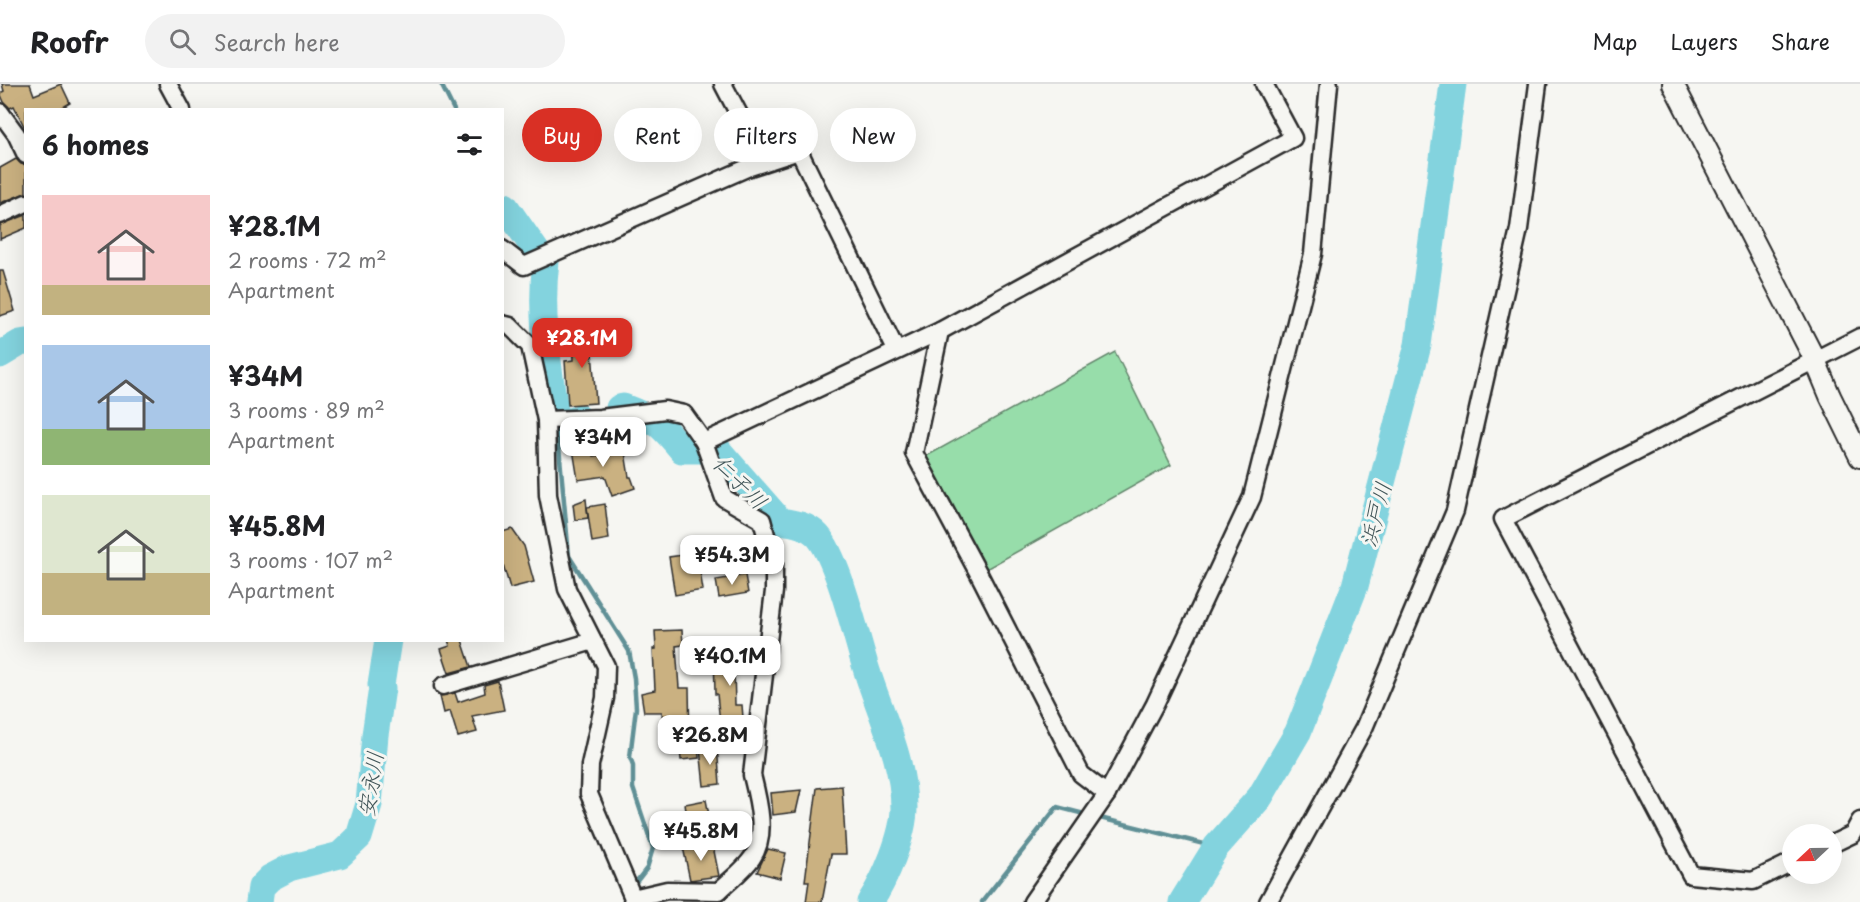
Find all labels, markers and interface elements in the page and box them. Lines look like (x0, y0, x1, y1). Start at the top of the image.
search box (145, 14, 565, 68)
text: Roofr (30, 20, 109, 63)
icon: search (166, 25, 199, 58)
text: Search here (214, 25, 339, 58)
text: Map (1593, 25, 1637, 57)
text: Layers (1670, 25, 1738, 57)
text: Share (1771, 25, 1830, 57)
chip: Buy (522, 108, 602, 162)
chip: Rent (614, 108, 702, 162)
chip: Filters (714, 108, 818, 162)
chip: New (830, 108, 916, 162)
text: 6 homes (42, 125, 149, 164)
icon: filters (453, 128, 486, 161)
text: ¥28.1M (228, 206, 321, 245)
icon: home (90, 219, 162, 291)
text: 2 rooms · 72 m² (228, 245, 387, 275)
text: Apartment (228, 275, 335, 305)
pin: ¥28.1M (533, 318, 631, 369)
text: ¥28.1M (546, 322, 618, 352)
text: ¥34M (228, 356, 303, 395)
icon: home (90, 369, 162, 441)
text: 3 rooms · 89 m² (228, 395, 385, 425)
pin: ¥34M (567, 417, 639, 468)
text: ¥34M (574, 421, 632, 451)
text: Apartment (228, 425, 335, 455)
water label: 仁子川 (706, 446, 776, 516)
water label: 浜戸川 (1350, 478, 1398, 550)
text: ¥45.8M (228, 506, 326, 545)
icon: home (90, 519, 162, 591)
pin: ¥54.3M (683, 535, 781, 586)
text: ¥54.3M (694, 539, 770, 569)
text: 3 rooms · 107 m² (228, 545, 393, 575)
text: Apartment (228, 575, 335, 605)
pin: ¥40.1M (681, 636, 779, 687)
text: ¥40.1M (694, 640, 766, 670)
pin: ¥26.8M (661, 715, 759, 766)
text: ¥26.8M (672, 719, 748, 749)
water label: 安永川 (348, 749, 390, 819)
pin: ¥45.8M (652, 811, 750, 862)
text: ¥45.8M (663, 815, 739, 845)
north arrow (1782, 824, 1842, 884)
map controls (1782, 824, 1842, 884)

